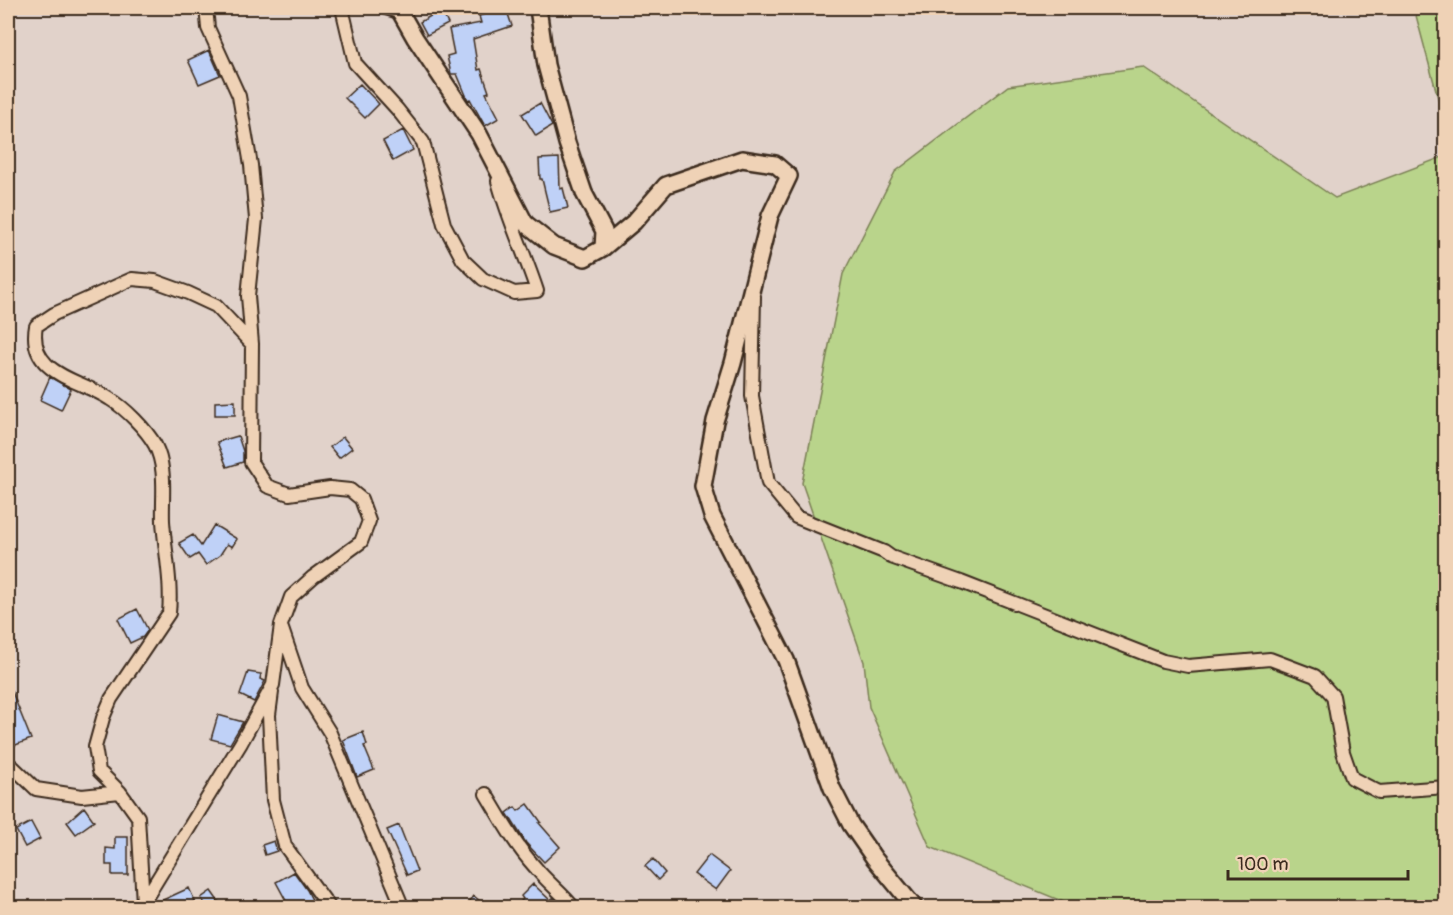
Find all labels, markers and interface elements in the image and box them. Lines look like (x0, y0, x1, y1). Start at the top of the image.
scale bar (1228, 843, 1408, 881)
text: 100 m (1237, 853, 1289, 876)

